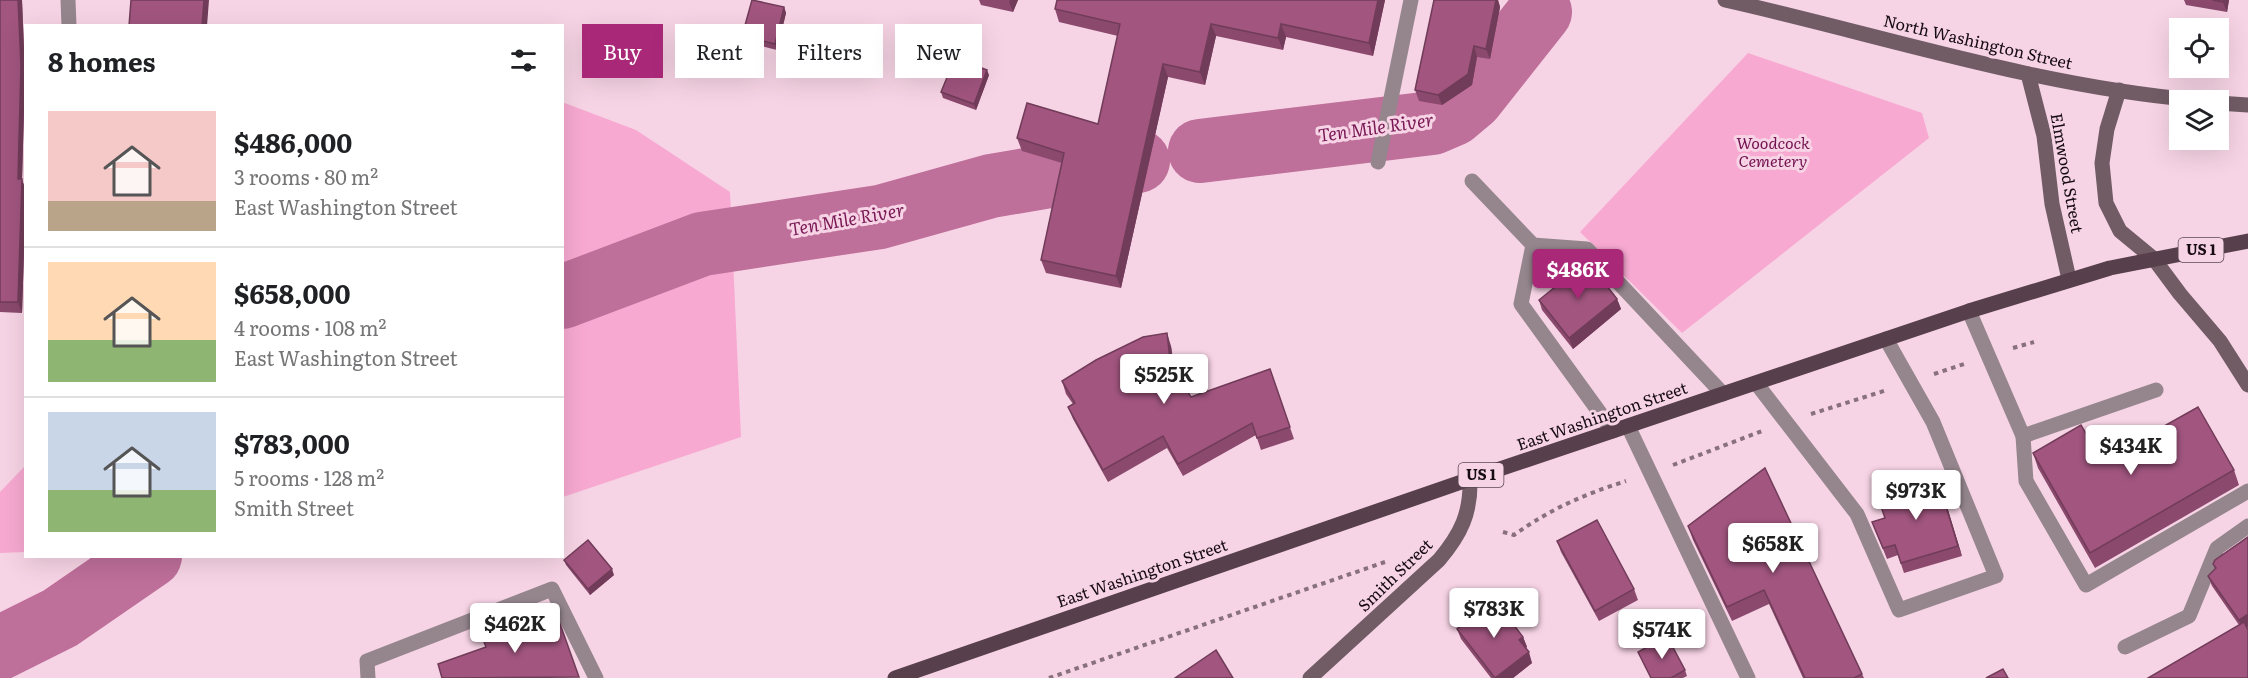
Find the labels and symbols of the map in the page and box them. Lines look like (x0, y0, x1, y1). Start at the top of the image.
street label: North Washington Street (1881, 8, 2076, 75)
water label: Ten Mile River (1316, 105, 1435, 148)
street label: Elmwood Street (2046, 111, 2090, 235)
park label: Woodcock Cemetery (1736, 130, 1810, 172)
water label: Ten Mile River (787, 195, 906, 242)
road number: US 1 (2178, 238, 2224, 262)
pin: $486K (1536, 249, 1620, 300)
pin: $525K (1122, 354, 1206, 405)
street label: East Washington Street (1513, 374, 1691, 456)
pin: $434K (2089, 425, 2173, 476)
road number: US 1 (1458, 463, 1504, 487)
pin: $973K (1874, 470, 1958, 521)
pin: $658K (1731, 523, 1815, 574)
street label: East Washington Street (1053, 531, 1231, 613)
street label: Smith Street (1351, 532, 1438, 616)
pin: $783K (1452, 588, 1536, 639)
pin: $462K (473, 603, 557, 654)
pin: $574K (1620, 609, 1704, 660)

